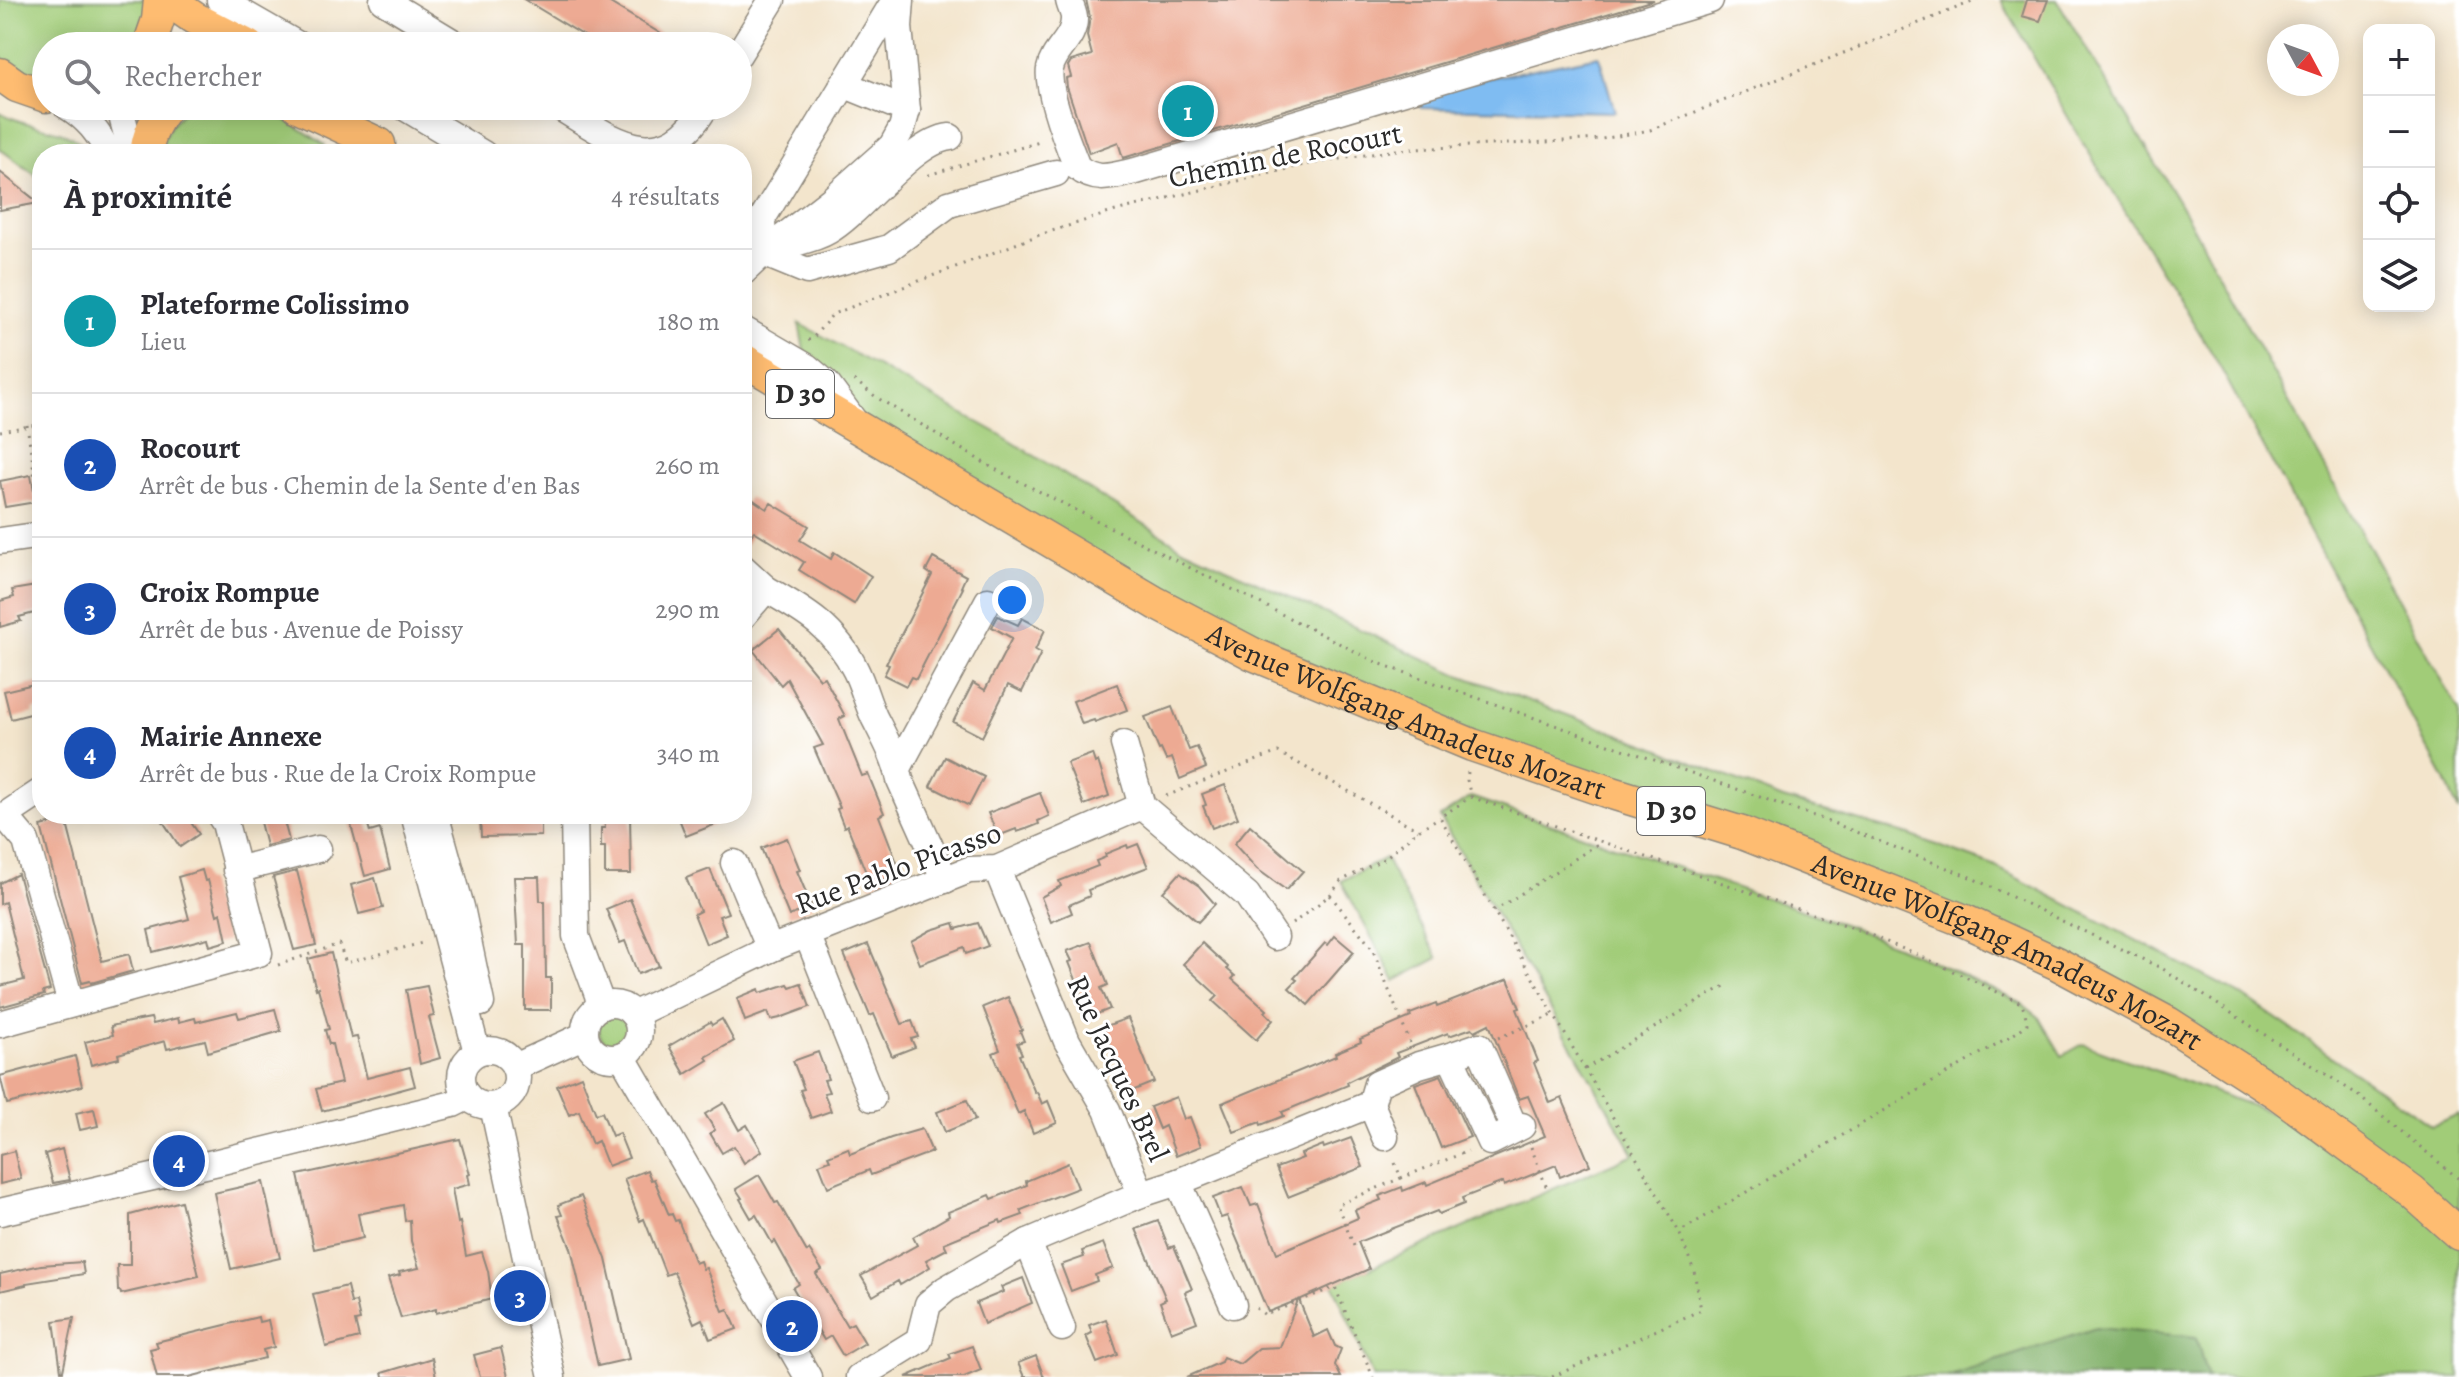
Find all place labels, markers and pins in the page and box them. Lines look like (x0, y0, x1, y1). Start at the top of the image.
pin: 1 (1162, 81, 1214, 141)
pin: 4 (153, 1131, 205, 1191)
pin: 3 (494, 1266, 546, 1326)
pin: 2 (766, 1296, 818, 1356)

